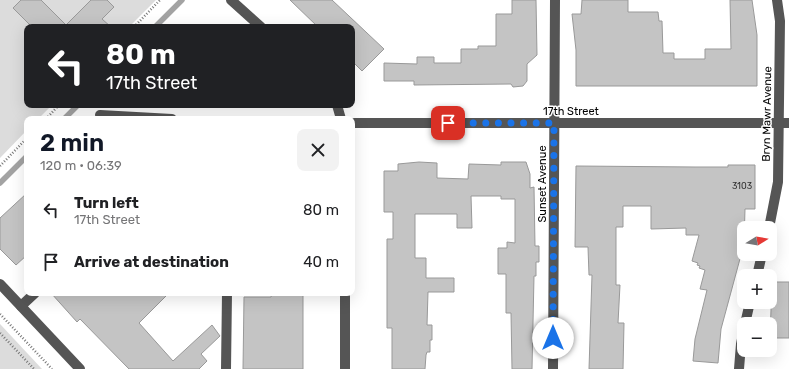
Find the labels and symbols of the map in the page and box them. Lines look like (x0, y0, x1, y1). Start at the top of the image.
street label: Bryn Mawr Avenue (760, 66, 774, 162)
street label: 17th Street (543, 105, 600, 118)
pin (431, 106, 465, 140)
street label: Sunset Avenue (536, 145, 549, 223)
house number: 3103 (732, 181, 752, 191)
north arrow (737, 221, 777, 261)
position arrow (532, 317, 574, 359)

